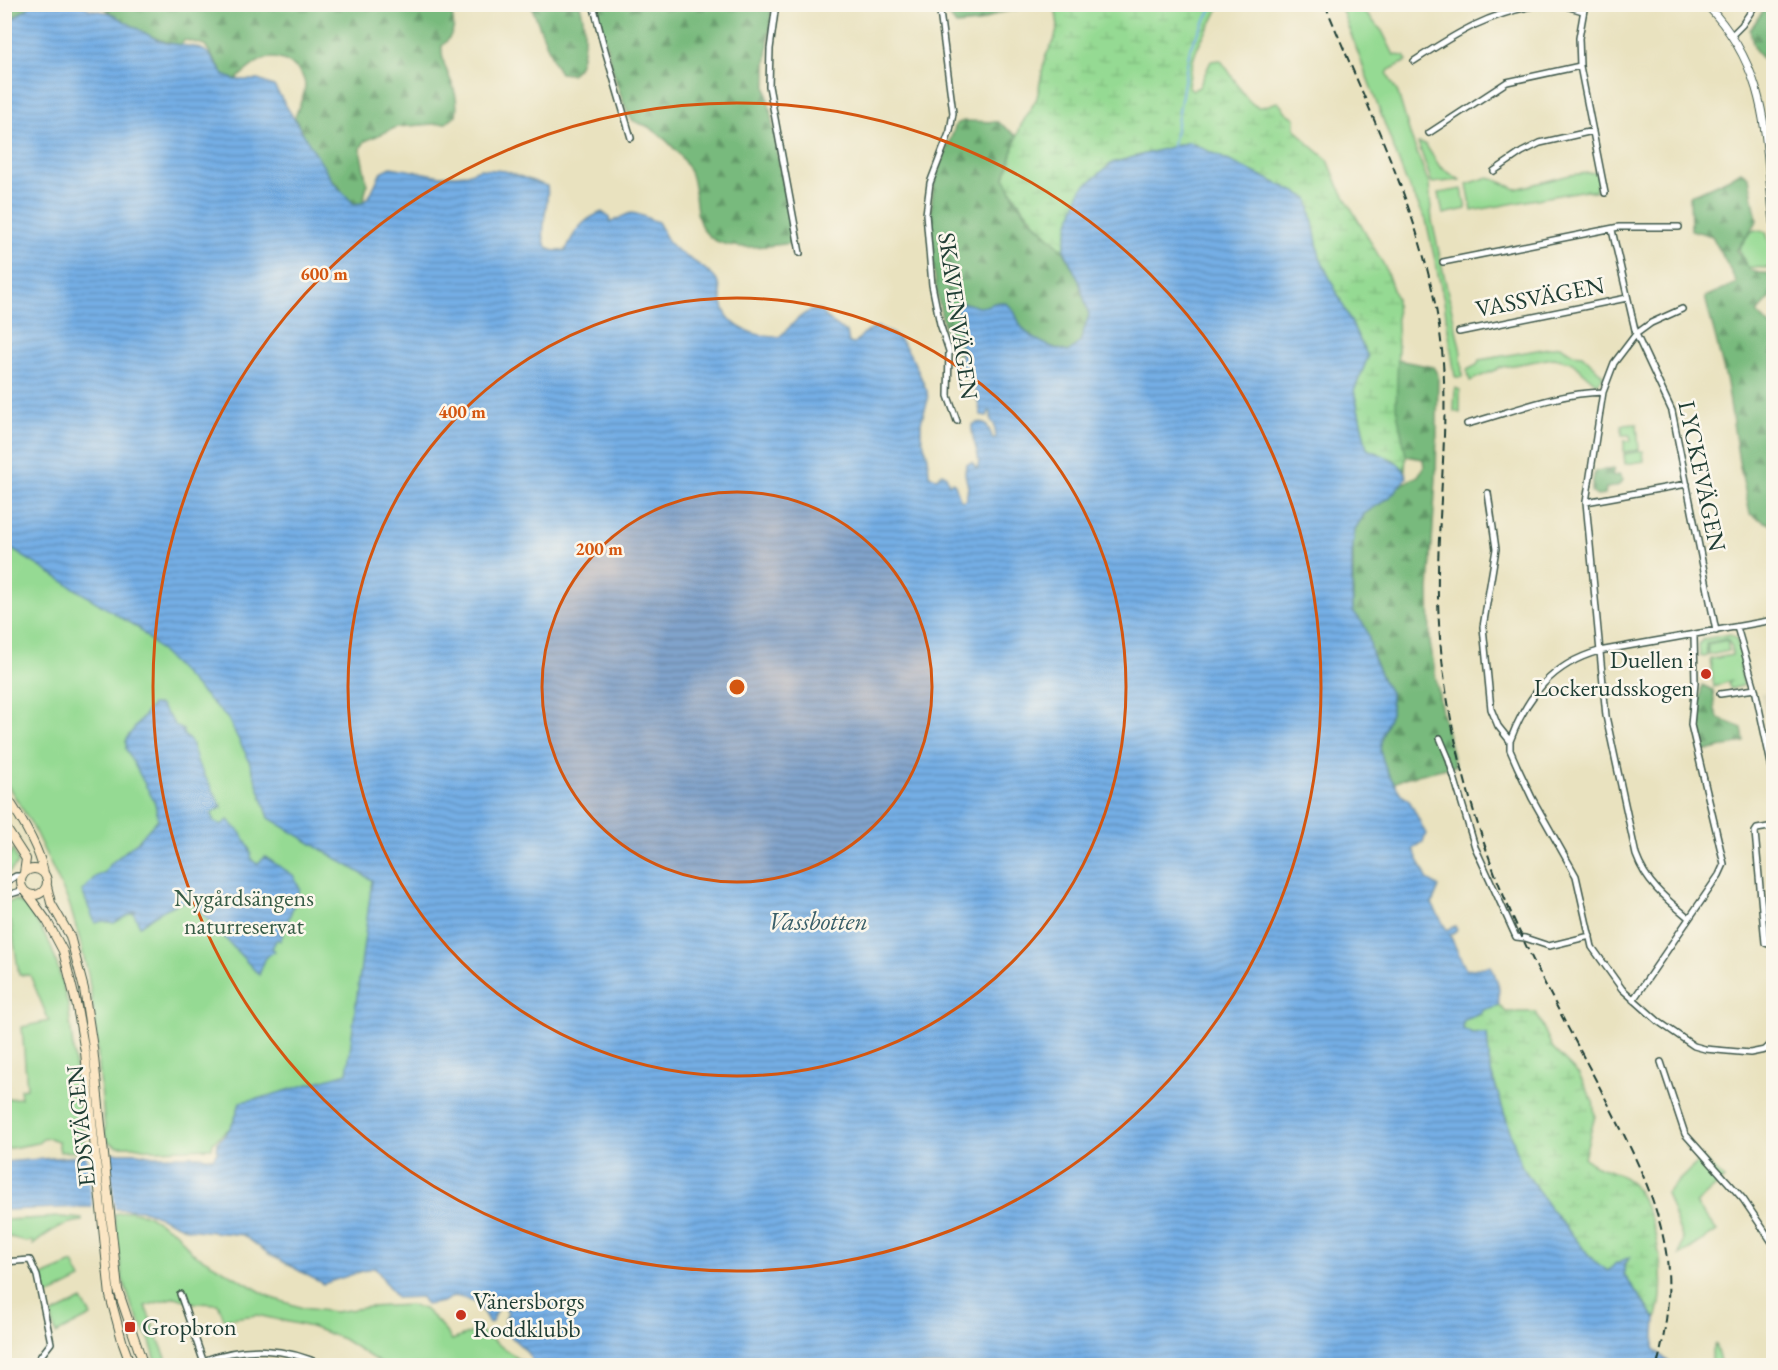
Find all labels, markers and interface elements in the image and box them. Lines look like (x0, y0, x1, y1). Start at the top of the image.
street label: SKAVENVÄGEN (931, 230, 986, 401)
text: 600 m (300, 262, 348, 285)
street label: VASSVÄGEN (1473, 269, 1607, 324)
street label: LYCKEVÄGEN (1671, 398, 1734, 554)
text: 400 m (438, 400, 486, 423)
text: 200 m (575, 537, 623, 560)
place label: Duellen i Lockerudsskogen (1534, 644, 1694, 703)
marker: Duellen i Lockerudsskogen (1699, 667, 1713, 681)
centre of rings (727, 677, 747, 697)
park label: Nygårdsängens naturreservat (174, 882, 314, 941)
water label: Vassbotten (768, 904, 868, 938)
street label: EDSVÄGEN (59, 1064, 102, 1188)
place label: Vänersborgs Roddklubb (473, 1285, 585, 1344)
marker: Vänersborgs Roddklubb (454, 1308, 468, 1322)
place label: Gropbron (142, 1311, 237, 1342)
marker: Gropbron (123, 1320, 137, 1334)

